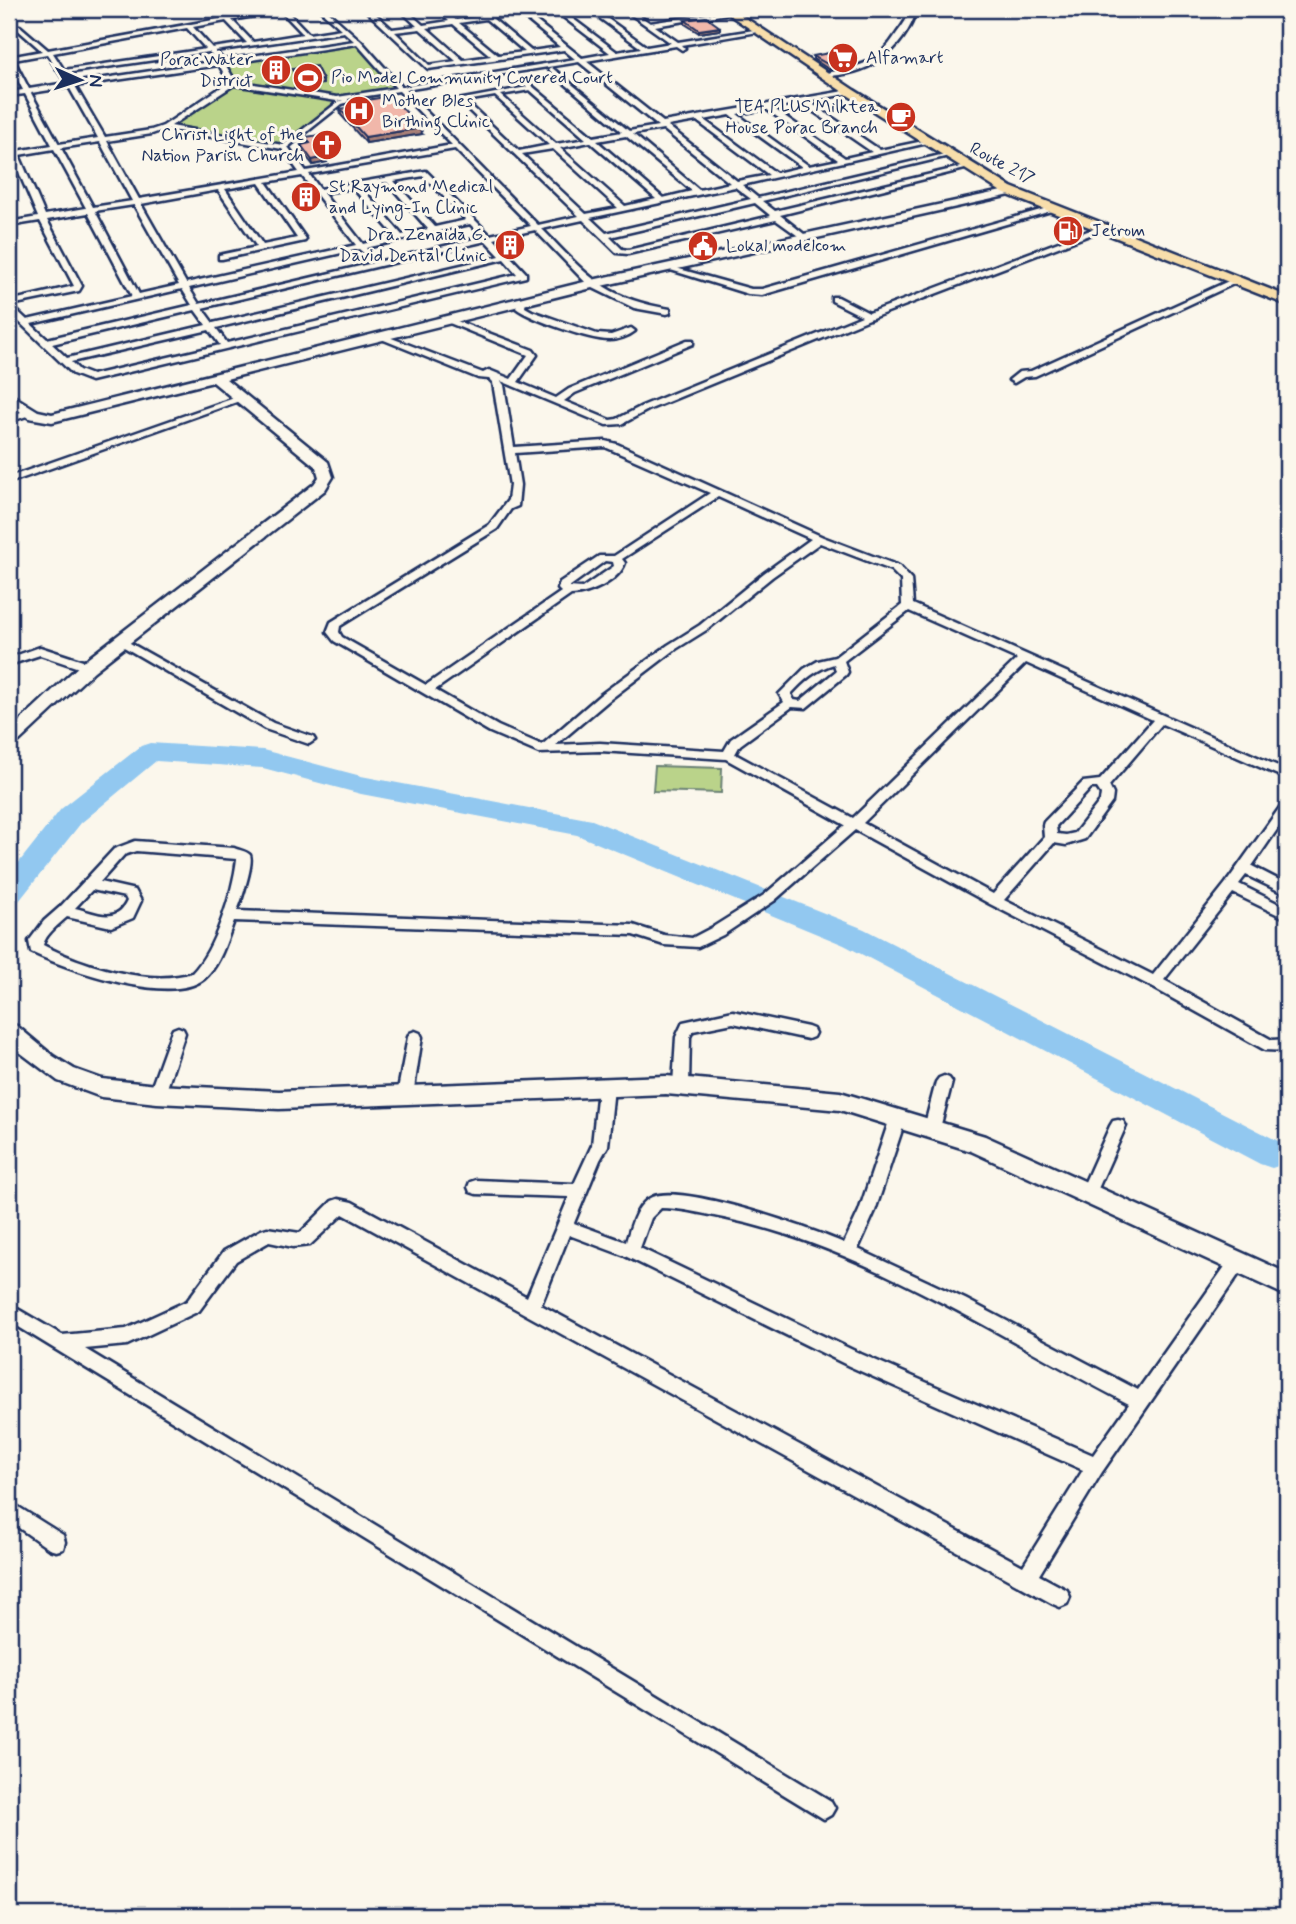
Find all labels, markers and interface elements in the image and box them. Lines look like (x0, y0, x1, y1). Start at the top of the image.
supermarket icon: Alfamart (826, 41, 860, 75)
north arrow (46, 46, 116, 116)
place label: Alfamart (866, 46, 944, 70)
place label: Porac Water District (160, 48, 254, 93)
building icon: Porac Water District (259, 53, 293, 87)
sports icon: Pio Model Community Covered Court (291, 61, 325, 95)
place label: Pio Model Community Covered Court (331, 66, 613, 90)
text: N (83, 74, 108, 88)
place label: Mother Bles Birthing Clinic (382, 89, 490, 136)
hospital icon: Mother Bles Birthing Clinic (342, 94, 376, 128)
place label: TEA PLUS Milktea House Porac Branch (726, 95, 878, 140)
cafe icon: TEA PLUS Milktea House Porac Branch (884, 100, 918, 134)
place label: Christ Light of the Nation Parish Church (141, 123, 304, 168)
church icon: Christ Light of the Nation Parish Church (310, 128, 344, 162)
street label: Route 217 (965, 137, 1039, 191)
place label: St Raymond Medical and Lying-In Clinic (329, 175, 493, 221)
building icon: St Raymond Medical and Lying-In Clinic (289, 180, 323, 214)
fuel station icon: Jetrom (1051, 214, 1085, 248)
place label: Jetrom (1091, 219, 1145, 243)
place label: Dra. Zenaida G. David Dental Clinic (339, 223, 487, 268)
building icon: Dra. Zenaida G. David Dental Clinic (493, 228, 527, 262)
public building icon: Lokal modelcom (686, 229, 720, 263)
place label: Lokal modelcom (726, 234, 846, 258)

